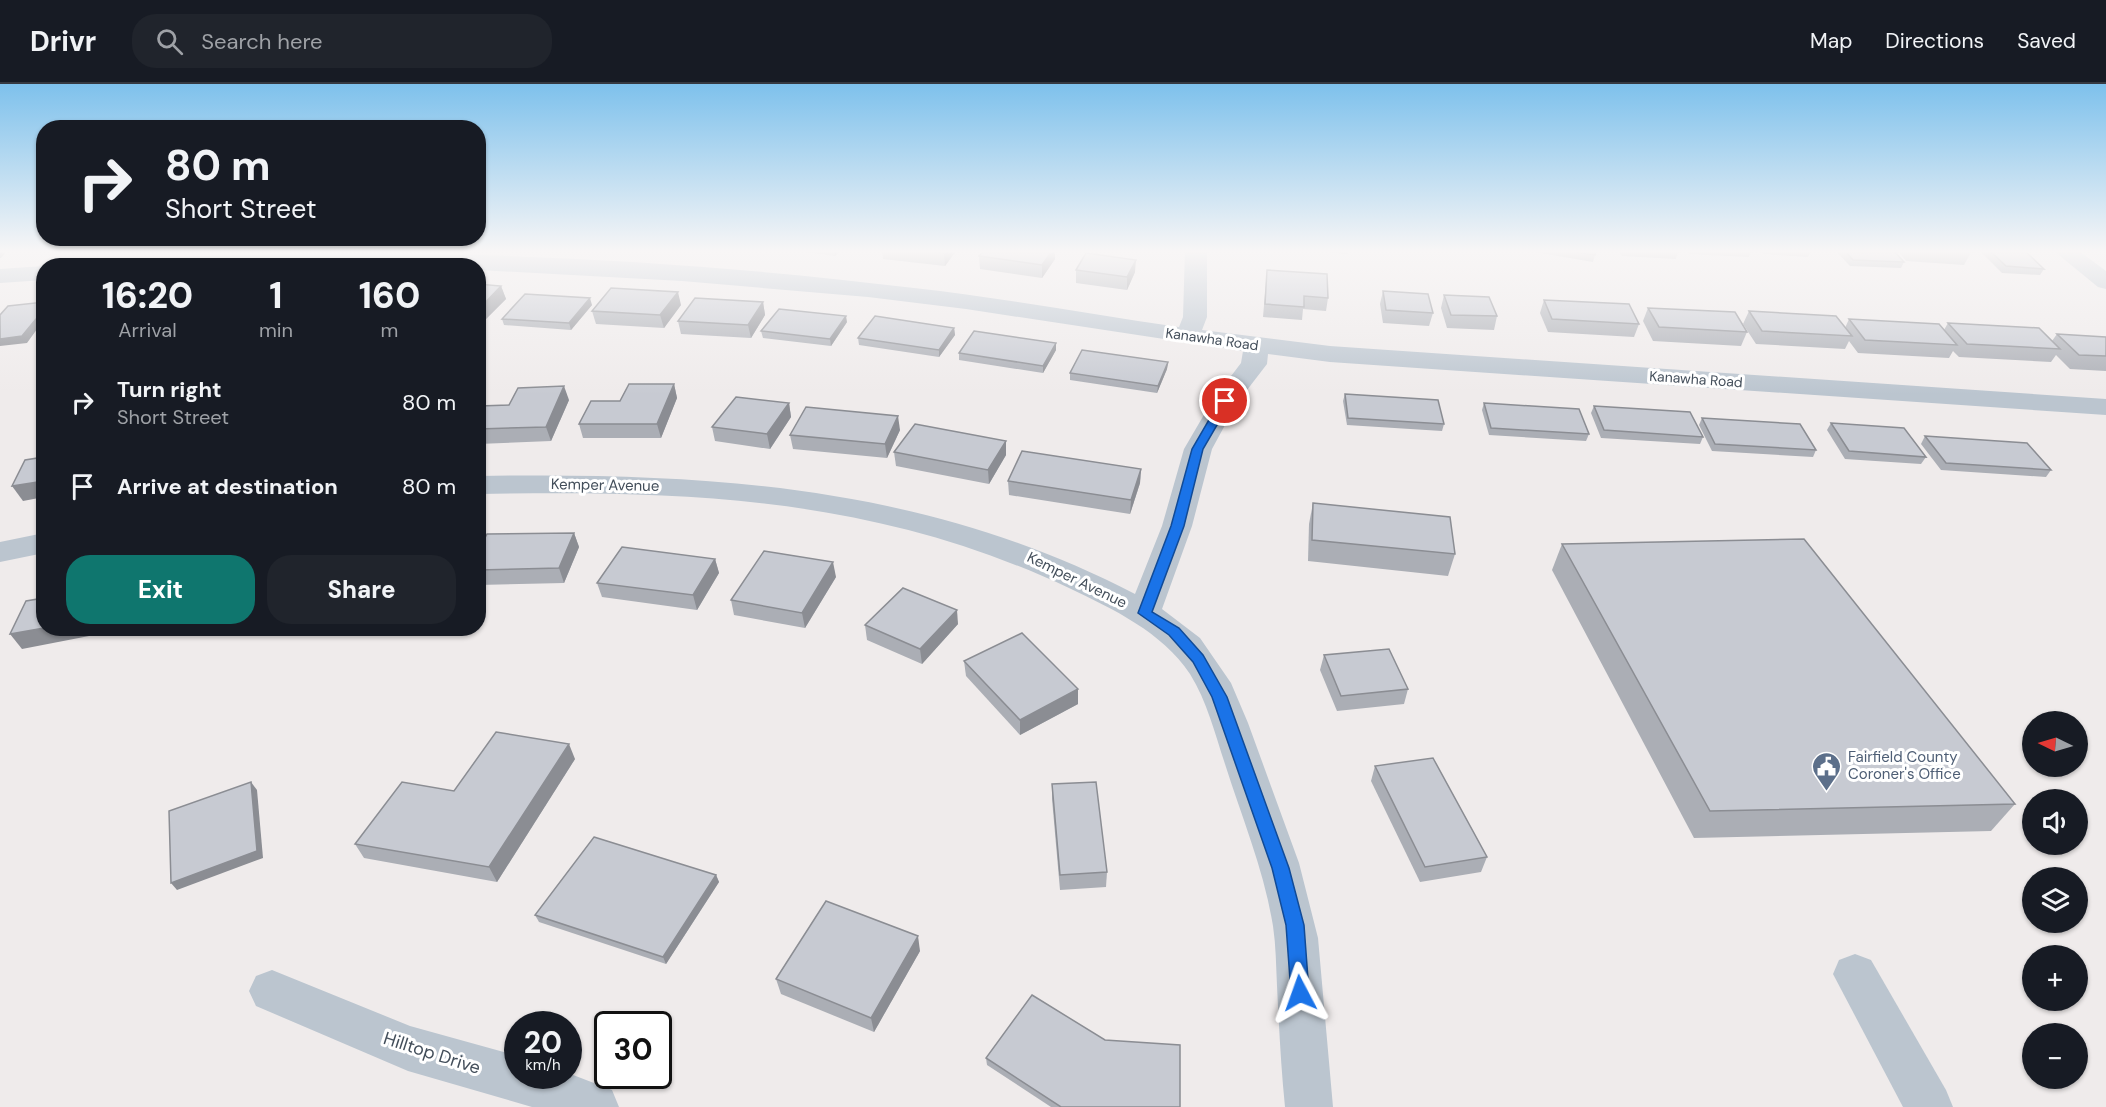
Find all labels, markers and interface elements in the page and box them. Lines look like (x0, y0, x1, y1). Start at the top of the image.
search box (132, 14, 552, 68)
text: Drivr (30, 23, 96, 60)
icon: search (153, 25, 186, 58)
text: Search here (201, 27, 323, 56)
text: Map (1810, 27, 1852, 55)
text: Directions (1885, 27, 1984, 55)
text: Saved (2017, 27, 2076, 55)
text: 80 m (165, 138, 271, 193)
icon: right (66, 144, 144, 222)
text: Short Street (165, 191, 316, 226)
text: 16:20 (102, 272, 193, 319)
text: 1 (269, 272, 283, 319)
text: 160 (359, 272, 420, 319)
text: Arrival (118, 317, 177, 343)
text: min (259, 317, 293, 343)
text: m (381, 317, 398, 343)
street label: Kanawha Road (1164, 324, 1260, 354)
street label: Kanawha Road (1649, 367, 1743, 391)
text: Turn right (117, 375, 222, 404)
pin (1199, 375, 1250, 426)
icon: arrive (1208, 384, 1241, 417)
icon: right (66, 386, 99, 419)
text: 80 m (402, 388, 456, 417)
text: Short Street (117, 404, 229, 430)
icon: arrive (66, 470, 99, 503)
text: Arrive at destination (117, 472, 338, 501)
text: 80 m (402, 472, 456, 501)
street label: Kemper Avenue (551, 474, 659, 496)
street label: Kemper Avenue (1024, 547, 1130, 613)
button: Exit (66, 555, 255, 624)
button: Share (267, 555, 456, 624)
north arrow (2022, 711, 2088, 777)
map controls (2022, 711, 2088, 1089)
place label: Fairfield County Coroner's Office (1848, 747, 1961, 784)
public building icon: Fairfield County Coroner's Office (1811, 750, 1843, 792)
button: sound (2022, 789, 2088, 855)
button: layers (2022, 867, 2088, 933)
button: + (2022, 945, 2088, 1011)
position arrow (1268, 961, 1332, 1025)
speed limit sign: 30 (594, 1011, 672, 1089)
text: 20 (524, 1023, 562, 1062)
button: − (2022, 1023, 2088, 1089)
street label: Hilltop Drive (380, 1026, 484, 1080)
text: km/h (525, 1055, 561, 1075)

